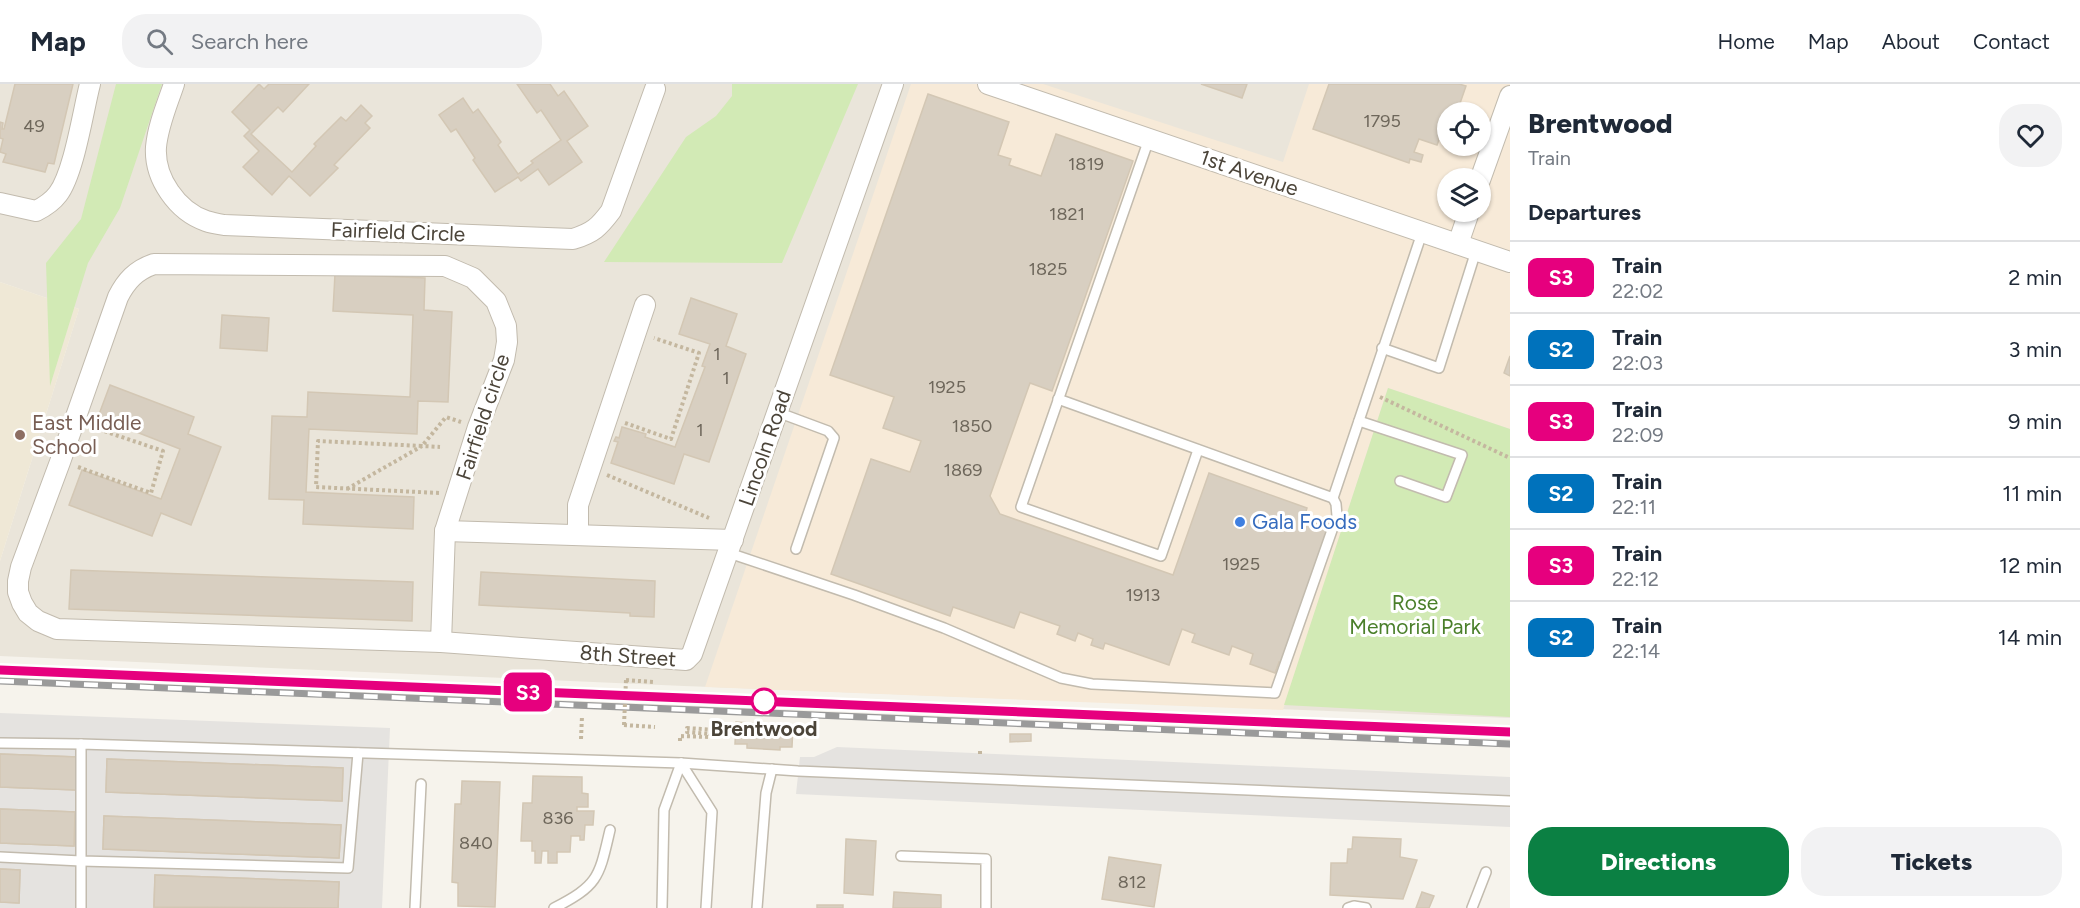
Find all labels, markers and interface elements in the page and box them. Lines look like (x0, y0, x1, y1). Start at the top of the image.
search box (122, 14, 542, 68)
text: Map (30, 24, 86, 58)
icon: search (143, 25, 176, 58)
text: Search here (191, 28, 308, 55)
text: Home (1718, 29, 1775, 54)
text: Map (1808, 29, 1849, 54)
text: About (1882, 29, 1940, 54)
text: Contact (1973, 29, 2050, 54)
map controls (1437, 102, 1491, 222)
button: locate (1437, 102, 1491, 156)
button: heart (1999, 104, 2062, 167)
text: Brentwood (1528, 106, 1673, 140)
house number: 1795 (1363, 110, 1401, 132)
house number: 49 (23, 115, 45, 137)
street label: 1st Avenue (1197, 144, 1302, 201)
text: Train (1528, 146, 1571, 170)
house number: 1819 (1068, 153, 1104, 175)
button: layers (1437, 168, 1491, 222)
text: Departures (1528, 199, 1641, 226)
house number: 1821 (1049, 203, 1085, 225)
street label: Fairfield Circle (330, 217, 466, 246)
text: Train (1612, 252, 1662, 279)
house number: 1825 (1029, 258, 1067, 280)
text: 2 min (2008, 264, 2062, 291)
text: S3 (1549, 265, 1573, 290)
text: 22:02 (1612, 279, 1663, 303)
text: Train (1612, 324, 1662, 351)
text: 3 min (2008, 336, 2062, 363)
text: S2 (1549, 337, 1573, 362)
house number: 1 (713, 343, 721, 365)
street label: Fairfield circle (450, 351, 515, 483)
text: 22:03 (1612, 351, 1663, 375)
house number: 1 (722, 367, 730, 389)
house number: 1925 (928, 376, 966, 398)
street label: Lincoln Road (733, 387, 796, 509)
text: Train (1612, 396, 1662, 423)
text: 9 min (2008, 408, 2062, 435)
text: S3 (1549, 409, 1573, 434)
place label: East Middle School (32, 410, 141, 459)
house number: 1850 (952, 415, 992, 437)
house number: 1 (696, 419, 704, 441)
text: 22:09 (1612, 423, 1664, 447)
marker: East Middle School (13, 428, 27, 442)
house number: 1869 (944, 459, 982, 481)
text: Train (1612, 468, 1662, 495)
text: 11 min (2002, 480, 2062, 507)
text: S2 (1549, 481, 1573, 506)
text: 22:11 (1612, 495, 1656, 519)
place label: Gala Foods (1252, 509, 1357, 534)
marker: Gala Foods (1233, 515, 1247, 529)
text: Train (1612, 540, 1662, 567)
text: 12 min (1999, 552, 2062, 579)
house number: 1925 (1222, 553, 1260, 575)
text: S3 (1549, 553, 1573, 578)
text: 22:12 (1612, 567, 1659, 591)
house number: 1913 (1126, 584, 1160, 606)
park label: Rose Memorial Park (1349, 590, 1482, 639)
text: Train (1612, 612, 1662, 639)
text: 14 min (1998, 624, 2062, 651)
text: S2 (1549, 625, 1573, 650)
text: 22:14 (1612, 639, 1660, 663)
street label: 8th Street (579, 640, 677, 671)
line badge: S3 (501, 672, 555, 712)
text: S3 (516, 680, 540, 705)
marker: Brentwood (751, 688, 777, 714)
place label: Brentwood (711, 716, 817, 741)
house number: 836 (542, 807, 574, 829)
button: Directions (1528, 827, 1789, 896)
button: Tickets (1801, 827, 2062, 896)
house number: 840 (459, 832, 493, 854)
house number: 812 (1118, 871, 1146, 893)

